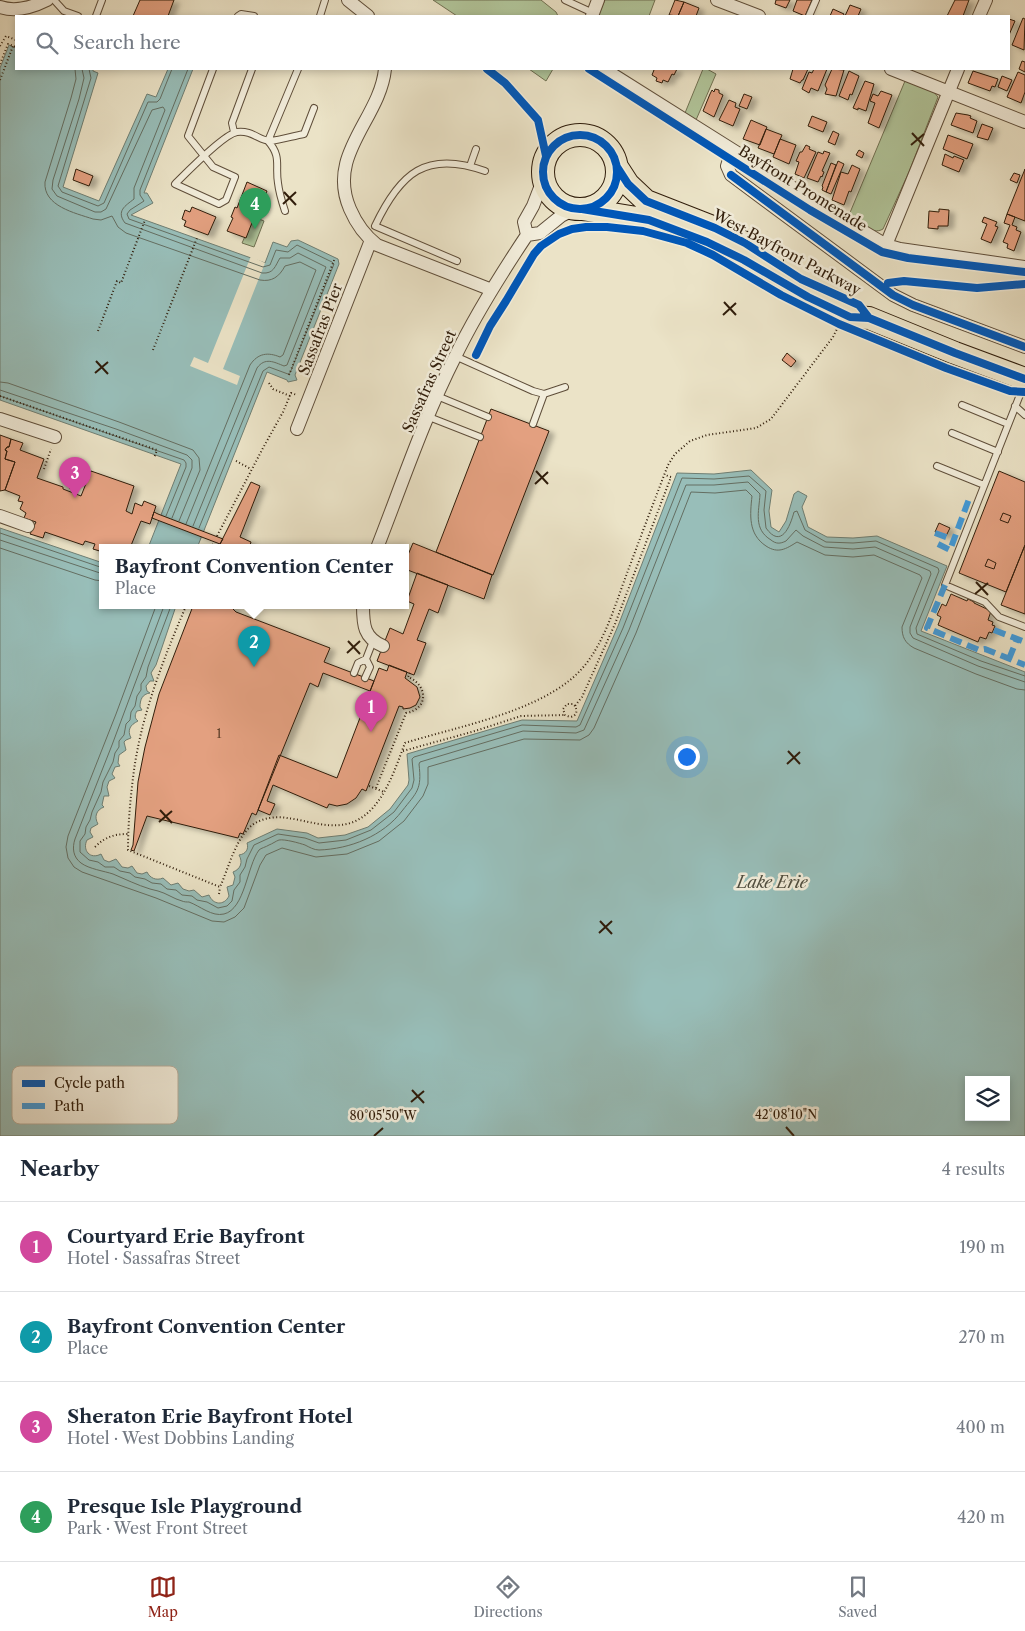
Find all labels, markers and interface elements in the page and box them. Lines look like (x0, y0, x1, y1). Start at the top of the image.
search box (15, 15, 1010, 70)
icon: search (33, 29, 61, 57)
text: Search here (73, 31, 181, 54)
street label: Bayfront Promenade (735, 141, 871, 235)
pin: 4 (239, 188, 271, 229)
street label: West Bayfront Parkway (709, 204, 865, 299)
street label: Sassafras Pier (294, 280, 346, 378)
street label: Sassafras Street (398, 326, 460, 435)
pin: 3 (59, 457, 91, 498)
popup (99, 544, 409, 609)
text: Bayfront Convention Center (115, 555, 393, 578)
text: Place (115, 578, 156, 598)
pin: 2 (238, 626, 270, 667)
pin: 1 (355, 691, 387, 732)
house number: 1 (216, 726, 222, 741)
your location (674, 744, 700, 770)
water label: Lake Erie (735, 872, 809, 892)
legend (12, 1066, 178, 1124)
text: Cycle path (54, 1074, 125, 1092)
map controls (965, 1076, 1010, 1121)
button: layers (965, 1076, 1010, 1121)
text: Path (54, 1097, 84, 1115)
text: 42°08'10"N (755, 1107, 817, 1122)
text: 80°05'50"W (349, 1108, 417, 1123)
text: Nearby (20, 1156, 99, 1181)
text: 4 results (942, 1159, 1005, 1179)
text: Courtyard Erie Bayfront (67, 1225, 305, 1248)
text: 1 (32, 1237, 40, 1257)
text: 190 m (960, 1237, 1005, 1257)
text: Hotel · Sassafras Street (67, 1248, 240, 1268)
text: Bayfront Convention Center (67, 1315, 345, 1338)
text: 2 (31, 1327, 41, 1347)
text: 270 m (959, 1327, 1005, 1347)
text: Place (67, 1338, 108, 1358)
text: Sheraton Erie Bayfront Hotel (67, 1405, 353, 1428)
text: 3 (31, 1417, 41, 1437)
text: 400 m (956, 1417, 1005, 1437)
text: Hotel · West Dobbins Landing (67, 1428, 294, 1448)
text: Presque Isle Playground (67, 1495, 302, 1518)
text: 4 (31, 1507, 41, 1527)
text: 420 m (957, 1507, 1005, 1527)
text: Park · West Front Street (67, 1518, 248, 1538)
tab: Map (148, 1573, 178, 1621)
tab: Directions (473, 1573, 543, 1621)
tab: Saved (838, 1573, 877, 1621)

